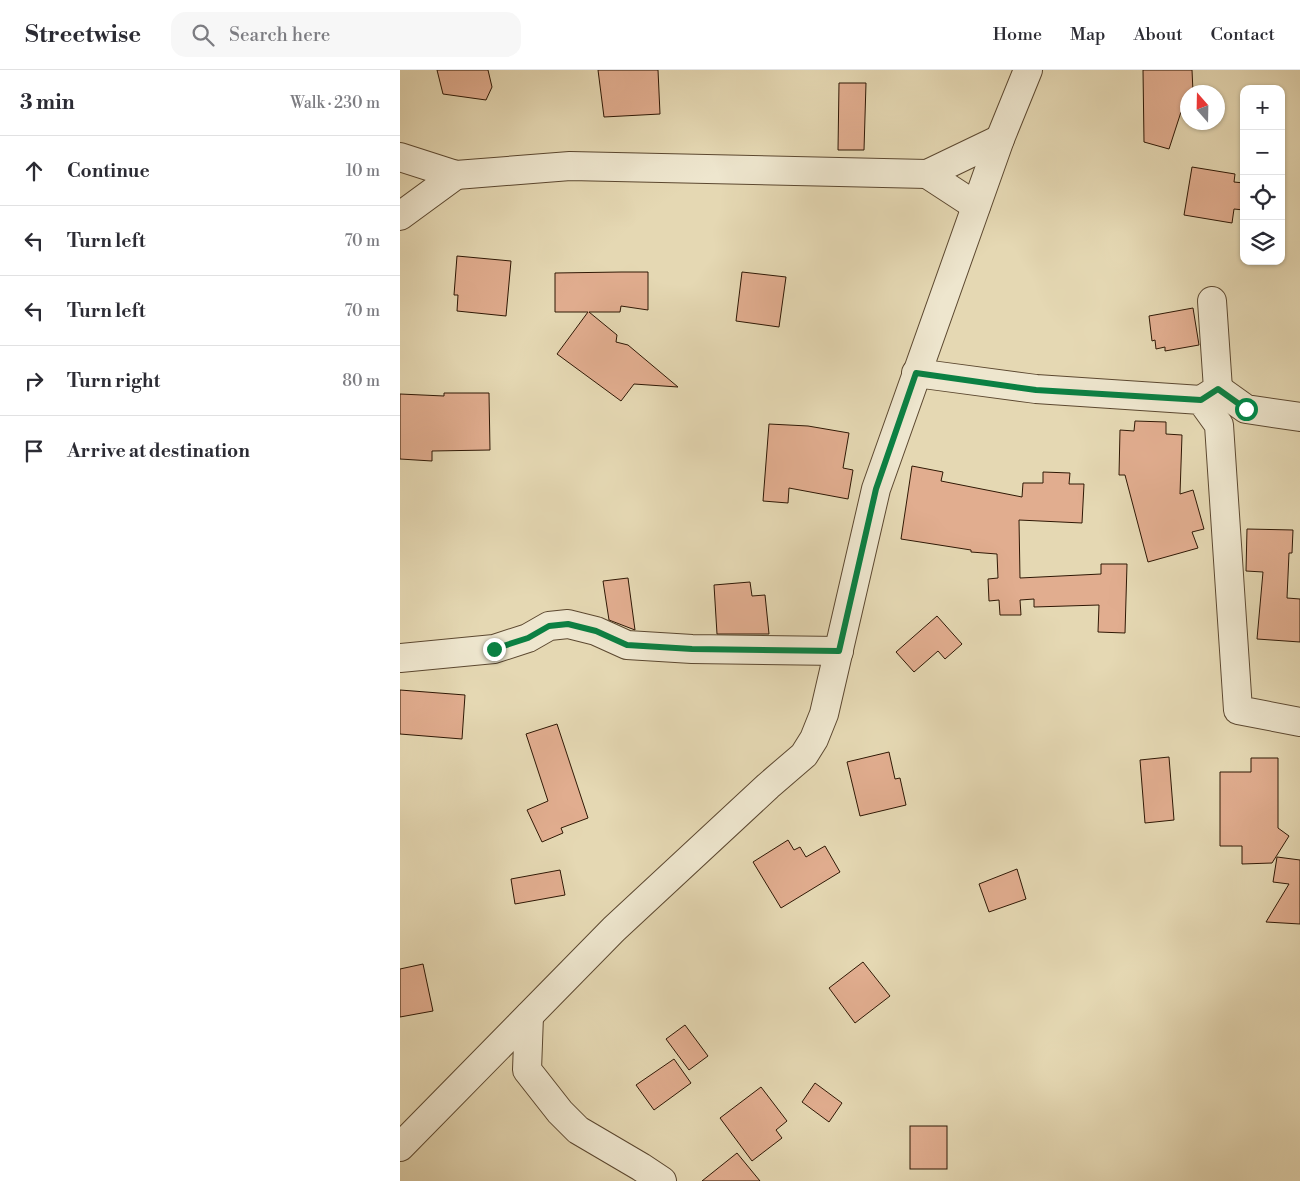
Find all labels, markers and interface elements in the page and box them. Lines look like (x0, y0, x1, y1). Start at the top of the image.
search box (171, 12, 521, 57)
text: Streetwise (25, 20, 141, 50)
icon: search (189, 21, 217, 49)
text: Search here (229, 23, 330, 47)
text: Home (993, 23, 1042, 46)
text: Map (1070, 23, 1106, 46)
text: About (1134, 23, 1183, 46)
text: Contact (1211, 23, 1275, 46)
north arrow (1180, 85, 1225, 130)
map controls (1240, 85, 1285, 265)
button: + (1240, 85, 1285, 130)
text: 3 min (20, 90, 75, 116)
text: Walk · 230 m (290, 93, 380, 113)
button: − (1240, 130, 1285, 175)
icon: ahead (20, 157, 48, 185)
text: Continue (67, 159, 150, 183)
text: 10 m (346, 161, 380, 181)
button: locate (1240, 175, 1285, 220)
button: layers (1240, 220, 1285, 265)
icon: left (20, 227, 48, 255)
text: Turn left (67, 229, 146, 253)
text: 70 m (344, 231, 380, 251)
icon: left (20, 297, 48, 325)
text: Turn left (67, 299, 146, 323)
text: 70 m (344, 301, 380, 321)
icon: right (20, 367, 48, 395)
text: Turn right (67, 369, 160, 393)
text: 80 m (342, 371, 380, 391)
route start (1235, 398, 1258, 421)
icon: arrive (20, 437, 48, 465)
text: Arrive at destination (67, 439, 250, 463)
route end (483, 638, 506, 661)

